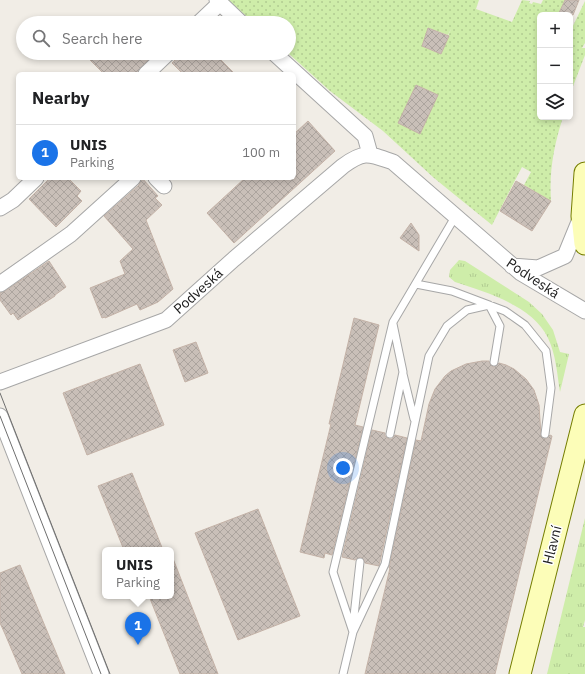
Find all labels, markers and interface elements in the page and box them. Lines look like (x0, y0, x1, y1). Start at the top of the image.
map controls (537, 12, 573, 120)
button: + (537, 12, 573, 48)
search box (16, 16, 296, 60)
icon: search (30, 27, 52, 49)
text: Search here (62, 29, 142, 48)
button: − (537, 48, 573, 84)
button: layers (537, 84, 573, 120)
text: Nearby (32, 87, 90, 109)
text: UNIS (70, 135, 107, 154)
text: 1 (41, 144, 49, 161)
text: 100 m (242, 144, 280, 161)
text: Parking (70, 154, 114, 171)
street label: Podveská (503, 254, 563, 303)
street label: Podveská (170, 264, 227, 318)
your location (333, 458, 353, 478)
street label: Hlavní (538, 523, 566, 566)
popup (102, 547, 174, 599)
text: UNIS (116, 555, 153, 574)
text: Parking (116, 574, 160, 591)
pin: 1 (125, 612, 151, 645)

